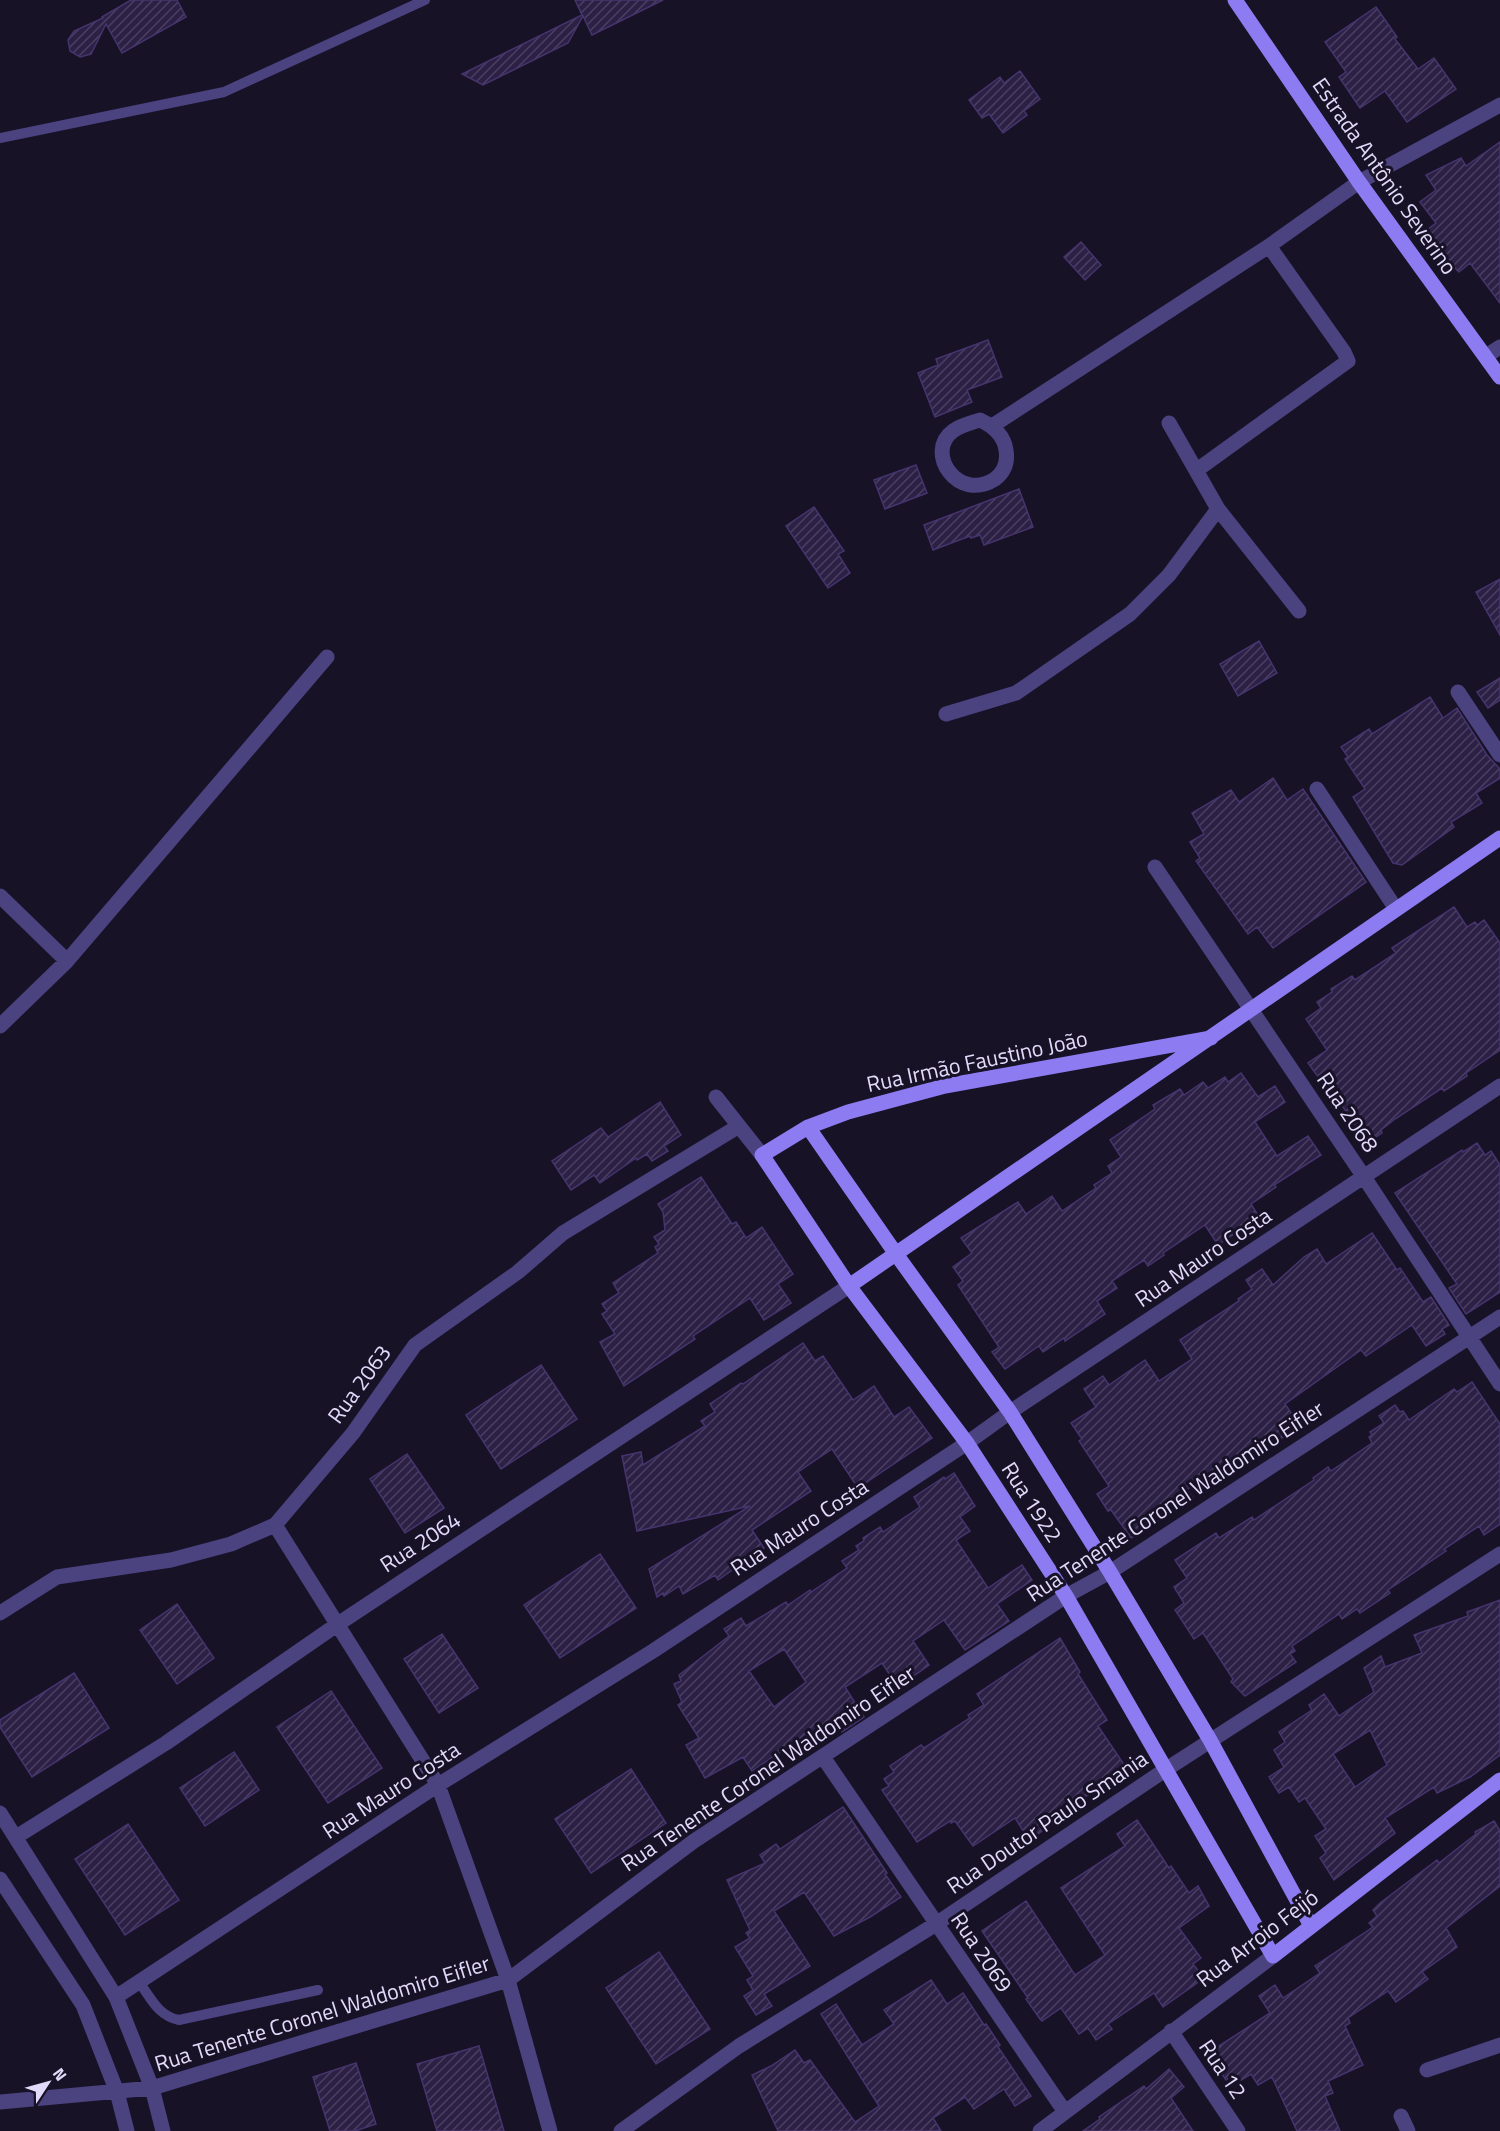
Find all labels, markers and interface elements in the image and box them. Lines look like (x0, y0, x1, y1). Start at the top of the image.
street label: Estrada Antônio Severino (1304, 71, 1466, 281)
street label: Rua Irmão Faustino João (863, 1021, 1091, 1101)
street label: Rua 2068 (1309, 1065, 1387, 1159)
street label: Rua Mauro Costa (1128, 1199, 1278, 1315)
street label: Rua 2063 (319, 1337, 399, 1431)
street label: Rua Tenente Coronel Waldomiro Eifler (1019, 1392, 1331, 1610)
street label: Rua 1922 (993, 1455, 1071, 1549)
street label: Rua Mauro Costa (723, 1470, 875, 1584)
street label: Rua 2064 (373, 1503, 467, 1581)
street label: Rua Tenente Coronel Waldomiro Eifler (614, 1656, 922, 1880)
street label: Rua Mauro Costa (315, 1733, 467, 1847)
street label: Rua Doutor Paulo Smania (939, 1742, 1155, 1902)
street label: Rua Arroio Feijó (1189, 1881, 1325, 1995)
street label: Rua 2069 (943, 1905, 1021, 1999)
street label: Rua Tenente Coronel Waldomiro Eifler (150, 1946, 494, 2080)
street label: Rua 12 (1191, 2032, 1255, 2106)
north arrow (18, 2053, 78, 2113)
text: N (47, 2063, 73, 2086)

